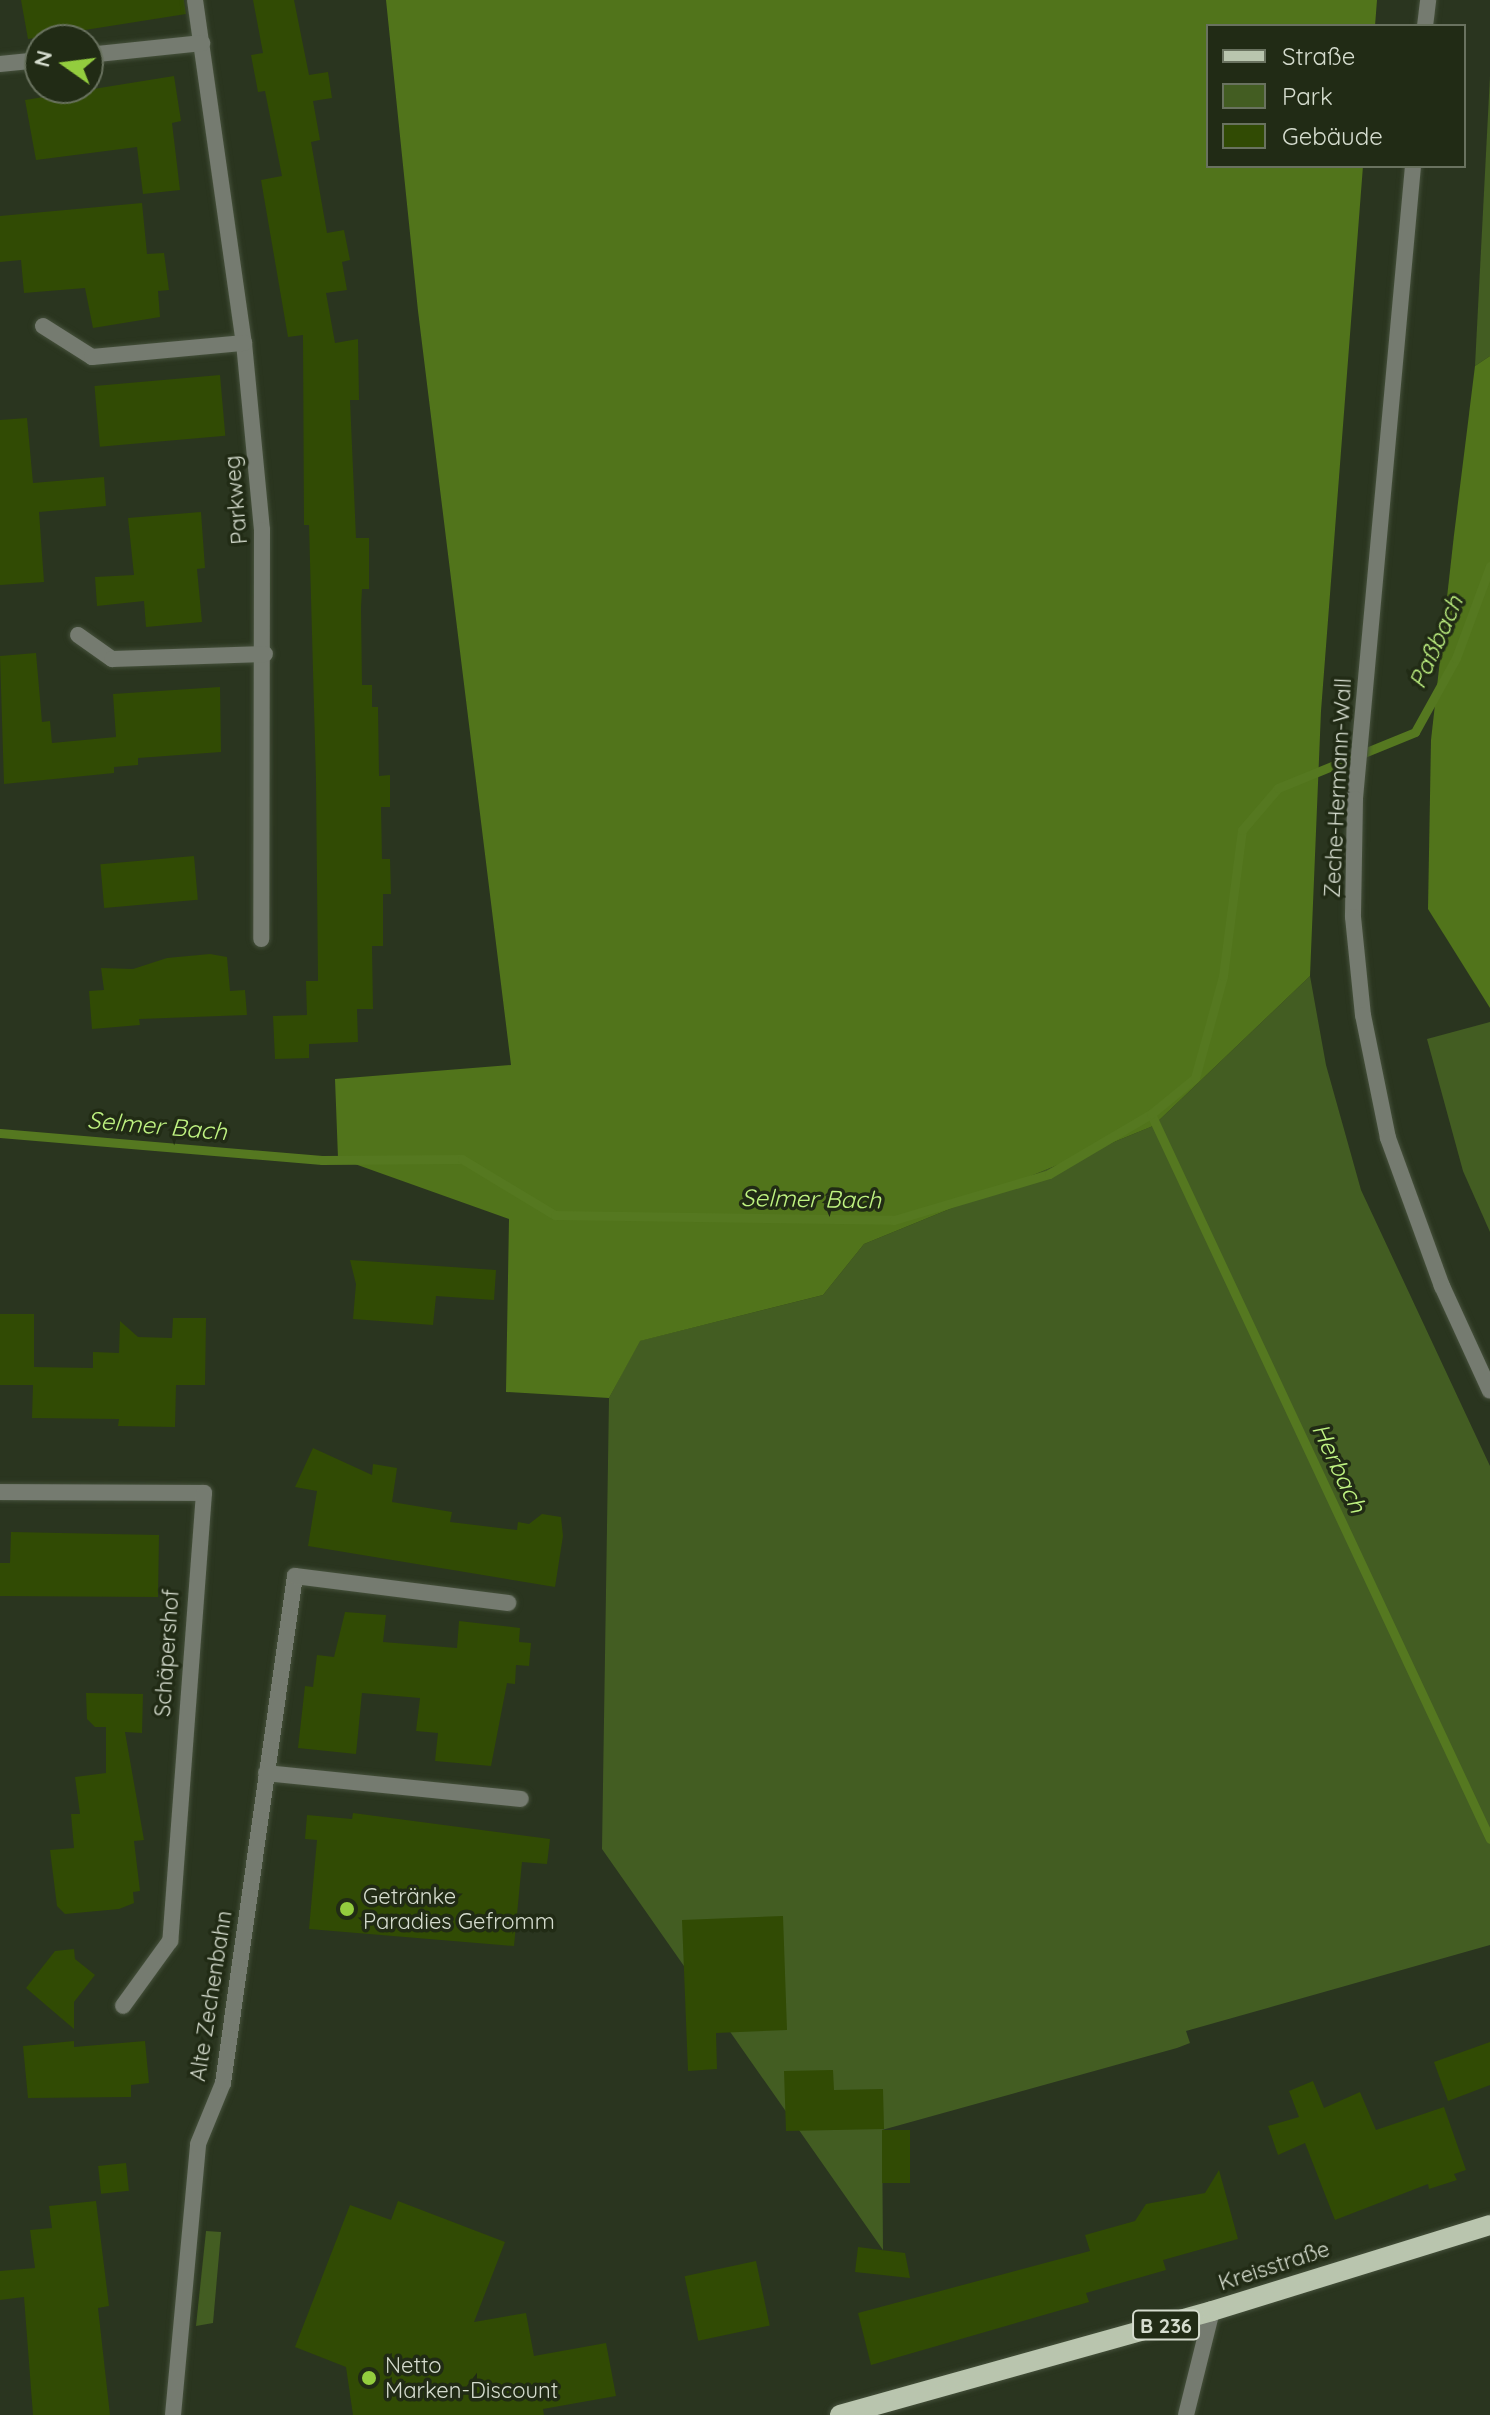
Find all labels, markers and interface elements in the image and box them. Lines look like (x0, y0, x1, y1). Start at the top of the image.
north arrow (24, 24, 104, 104)
legend (1206, 24, 1466, 168)
text: Straße (1282, 41, 1355, 71)
text: N (27, 47, 58, 70)
text: Park (1282, 81, 1333, 111)
text: Gebäude (1282, 121, 1383, 151)
street label: Parkweg (219, 454, 253, 546)
water label: Paßbach (1403, 591, 1469, 693)
street label: Zeche-Hermann-Wall (1319, 677, 1357, 899)
water label: Selmer Bach (86, 1106, 228, 1146)
water label: Selmer Bach (741, 1183, 881, 1215)
water label: Herbach (1306, 1419, 1372, 1517)
street label: Schäpershof (149, 1588, 185, 1718)
place label: Getränke Paradies Gefromm (363, 1883, 555, 1934)
marker: Getränke Paradies Gefromm (338, 1900, 356, 1918)
street label: Alte Zechenbahn (184, 1909, 238, 2083)
street label: Kreisstraße (1215, 2236, 1333, 2296)
road number: B 236 (1132, 2309, 1200, 2341)
place label: Netto Marken-Discount (385, 2352, 558, 2404)
marker: Netto Marken-Discount (360, 2369, 378, 2387)

